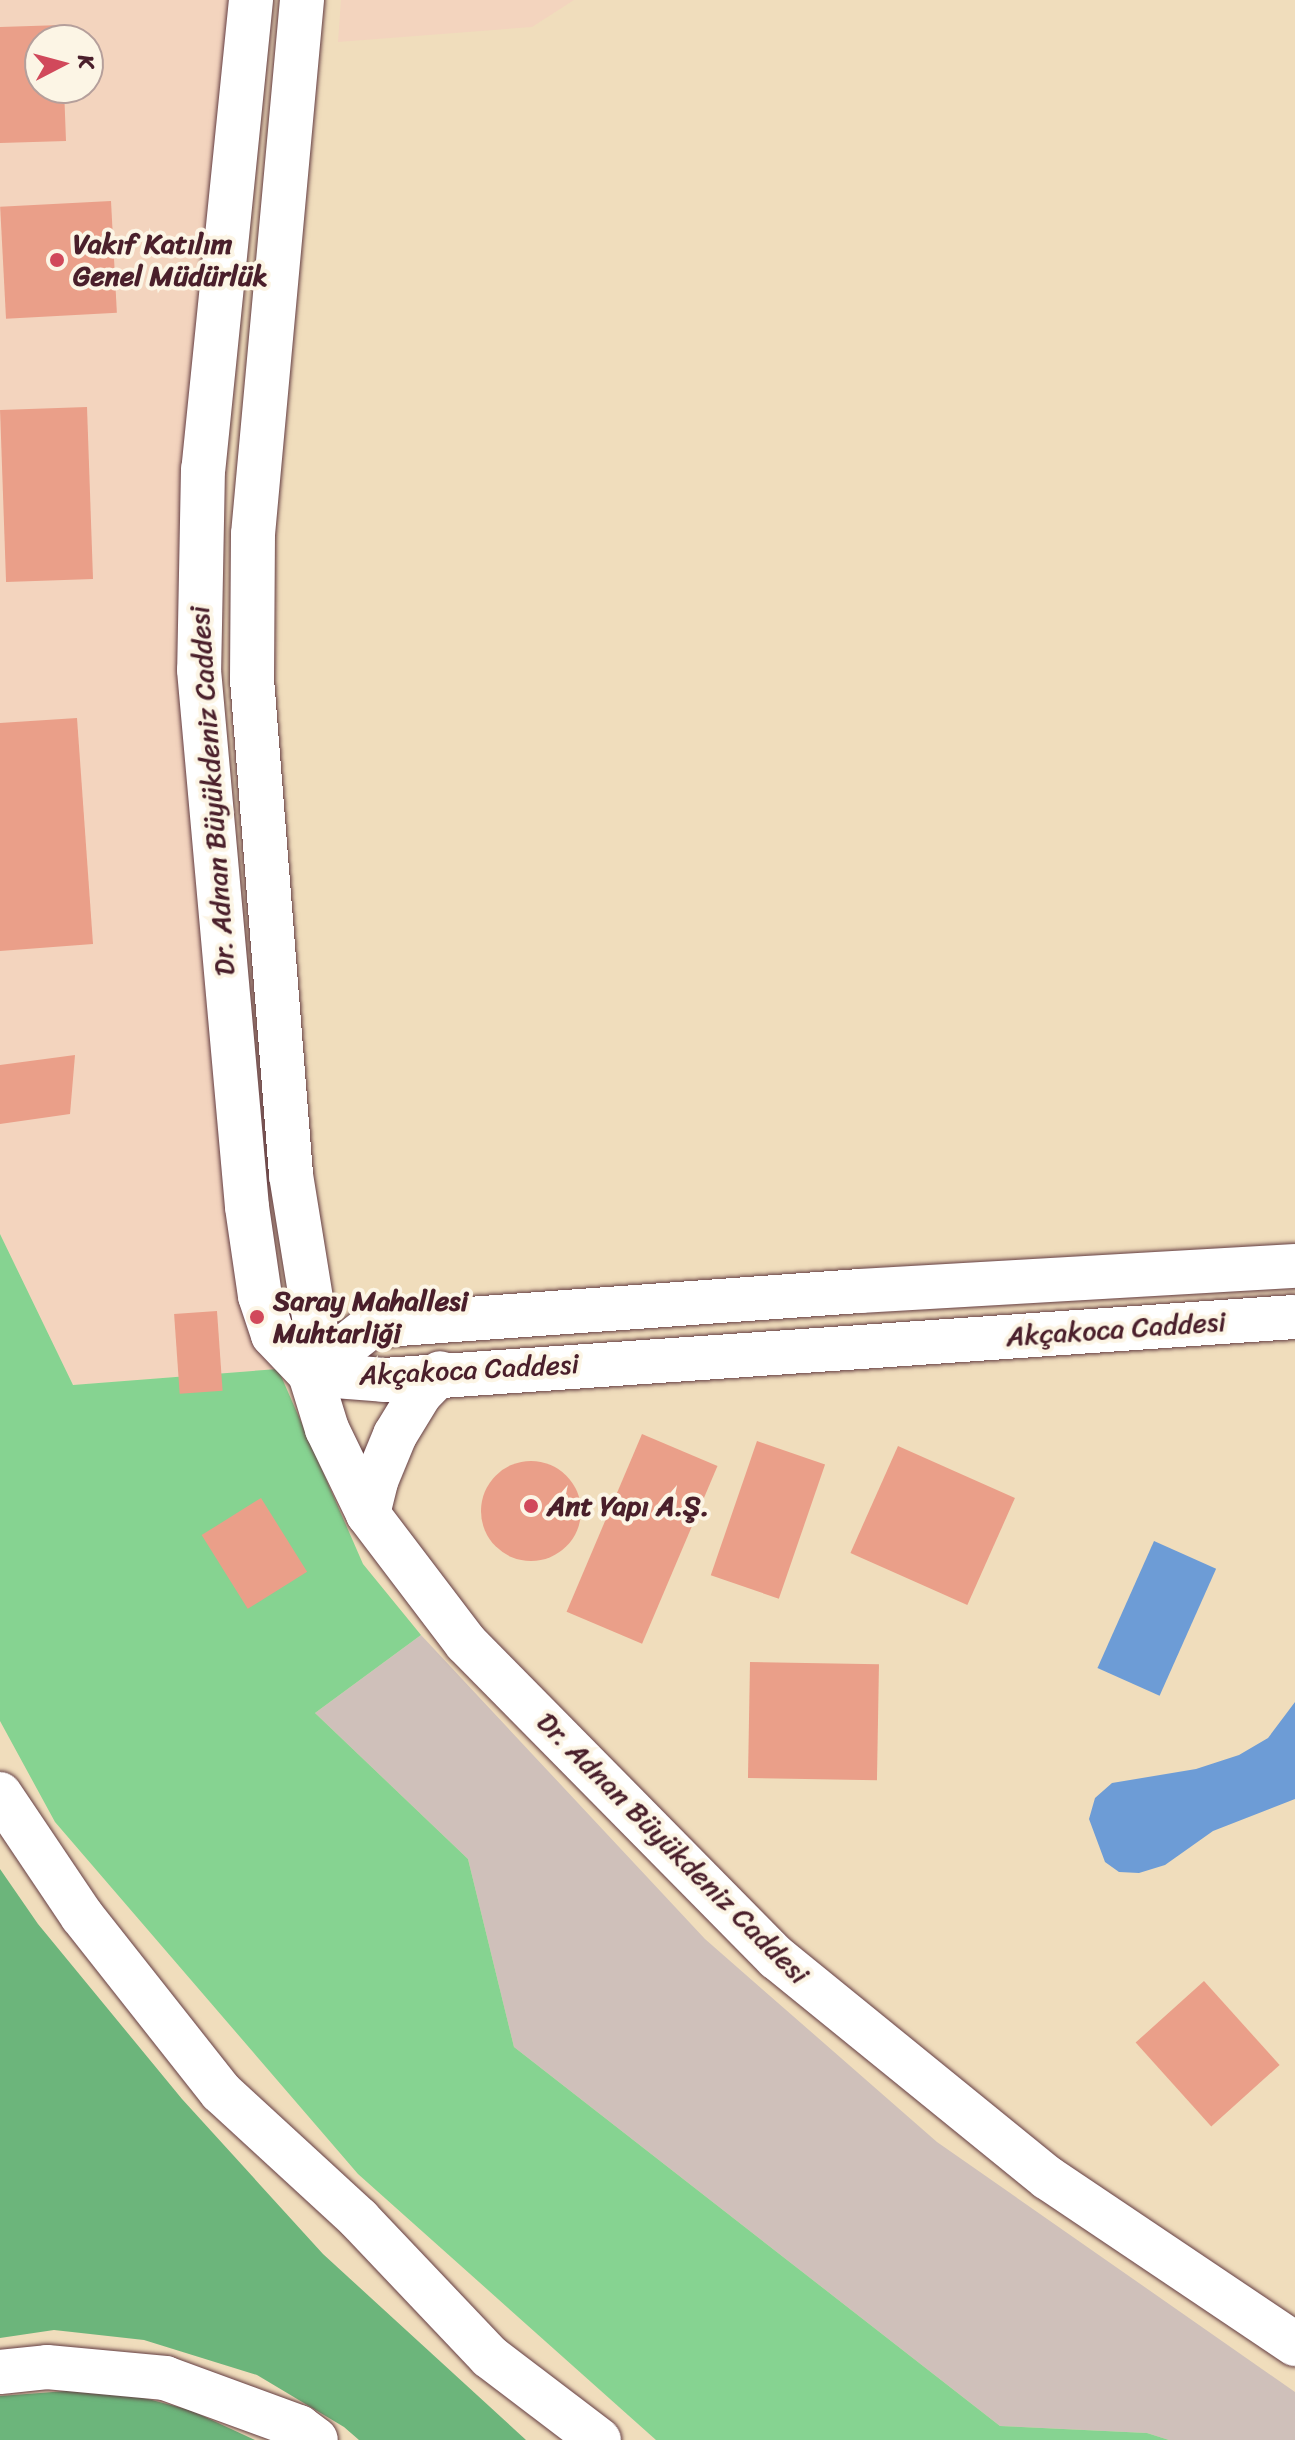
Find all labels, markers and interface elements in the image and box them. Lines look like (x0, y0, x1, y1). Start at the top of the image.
north arrow (24, 24, 104, 104)
text: K (66, 53, 106, 70)
place label: Vakıf Katılım Genel Müdürlük (73, 227, 267, 293)
marker: Vakıf Katılım Genel Müdürlük (48, 251, 66, 269)
street label: Dr. Adnan Büyükdeniz Caddesi (182, 605, 242, 977)
place label: Saray Mahallesi Muhtarliği (273, 1284, 468, 1350)
street label: Akçakoca Caddesi (1005, 1305, 1227, 1353)
marker: Saray Mahallesi Muhtarliği (248, 1308, 266, 1326)
street label: Akçakoca Caddesi (358, 1347, 580, 1393)
place label: Ant Yapı A.Ş. (547, 1489, 709, 1523)
marker: Ant Yapı A.Ş. (522, 1497, 540, 1515)
street label: Dr. Adnan Büyükdeniz Caddesi (530, 1705, 816, 1991)

